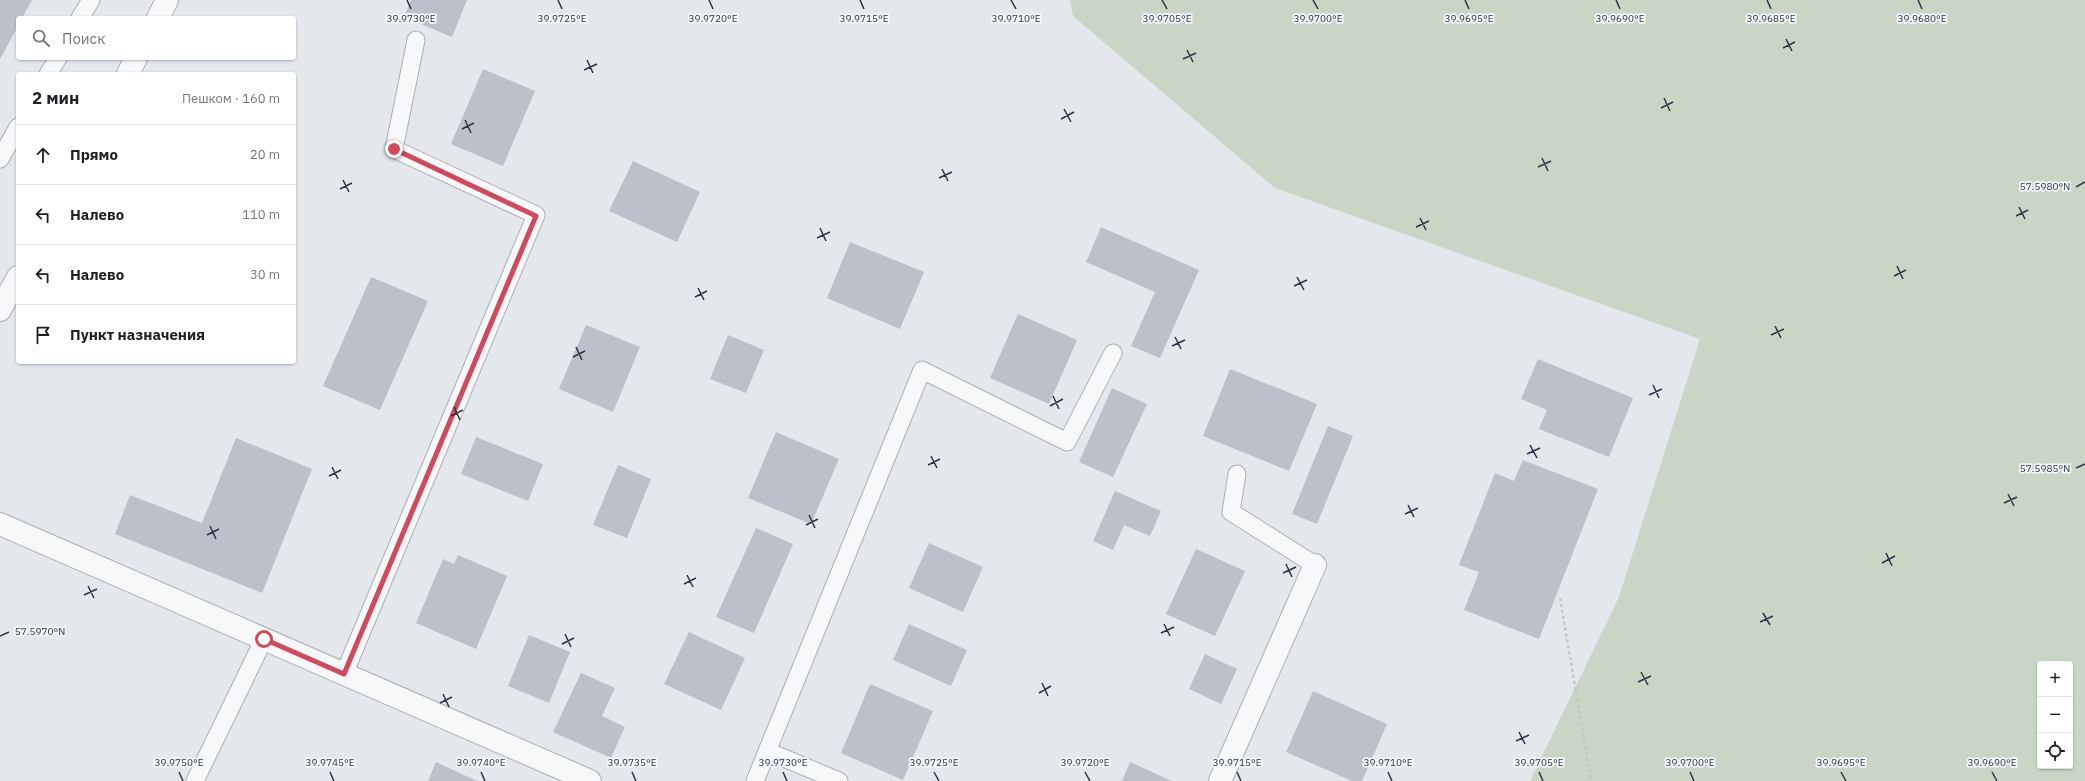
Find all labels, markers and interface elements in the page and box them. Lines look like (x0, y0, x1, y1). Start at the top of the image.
text: 39.9730°E (386, 12, 436, 25)
text: 39.9725°E (537, 12, 587, 25)
text: 39.9720°E (688, 12, 738, 25)
text: 39.9715°E (839, 12, 889, 25)
text: 39.9710°E (991, 12, 1041, 25)
text: 39.9705°E (1142, 12, 1192, 25)
text: 39.9700°E (1293, 12, 1343, 25)
text: 39.9695°E (1444, 12, 1494, 25)
text: 39.9690°E (1595, 12, 1645, 25)
text: 39.9685°E (1746, 12, 1796, 25)
text: 39.9680°E (1897, 12, 1947, 25)
search box (16, 16, 296, 60)
icon: search (30, 27, 52, 49)
text: Поиск (62, 29, 105, 48)
text: 2 мин (32, 87, 79, 109)
text: Пешком · 160 m (182, 90, 280, 107)
route end (385, 140, 403, 158)
icon: ahead (32, 144, 54, 166)
text: Прямо (70, 145, 118, 164)
text: 20 m (250, 146, 280, 163)
text: 57.5980°N (2020, 180, 2070, 193)
icon: left (32, 204, 54, 226)
text: Налево (70, 205, 124, 224)
text: 110 m (242, 206, 280, 223)
icon: left (32, 264, 54, 286)
text: Налево (70, 265, 124, 284)
text: 30 m (250, 266, 280, 283)
icon: arrive (32, 324, 54, 346)
text: Пункт назначения (70, 325, 205, 344)
text: 57.5985°N (2020, 462, 2070, 475)
text: 57.5970°N (15, 625, 65, 638)
route start (255, 630, 273, 648)
map controls (2037, 661, 2073, 769)
button: + (2037, 661, 2073, 697)
button: − (2037, 697, 2073, 733)
button: locate (2037, 733, 2073, 769)
text: 39.9750°E (154, 756, 204, 769)
text: 39.9745°E (305, 756, 355, 769)
text: 39.9740°E (456, 756, 506, 769)
text: 39.9735°E (607, 756, 657, 769)
text: 39.9730°E (758, 756, 808, 769)
text: 39.9725°E (909, 756, 959, 769)
text: 39.9720°E (1060, 756, 1110, 769)
text: 39.9715°E (1212, 756, 1262, 769)
text: 39.9710°E (1363, 756, 1413, 769)
text: 39.9705°E (1514, 756, 1564, 769)
text: 39.9700°E (1665, 756, 1715, 769)
text: 39.9695°E (1816, 756, 1866, 769)
text: 39.9690°E (1967, 756, 2017, 769)

